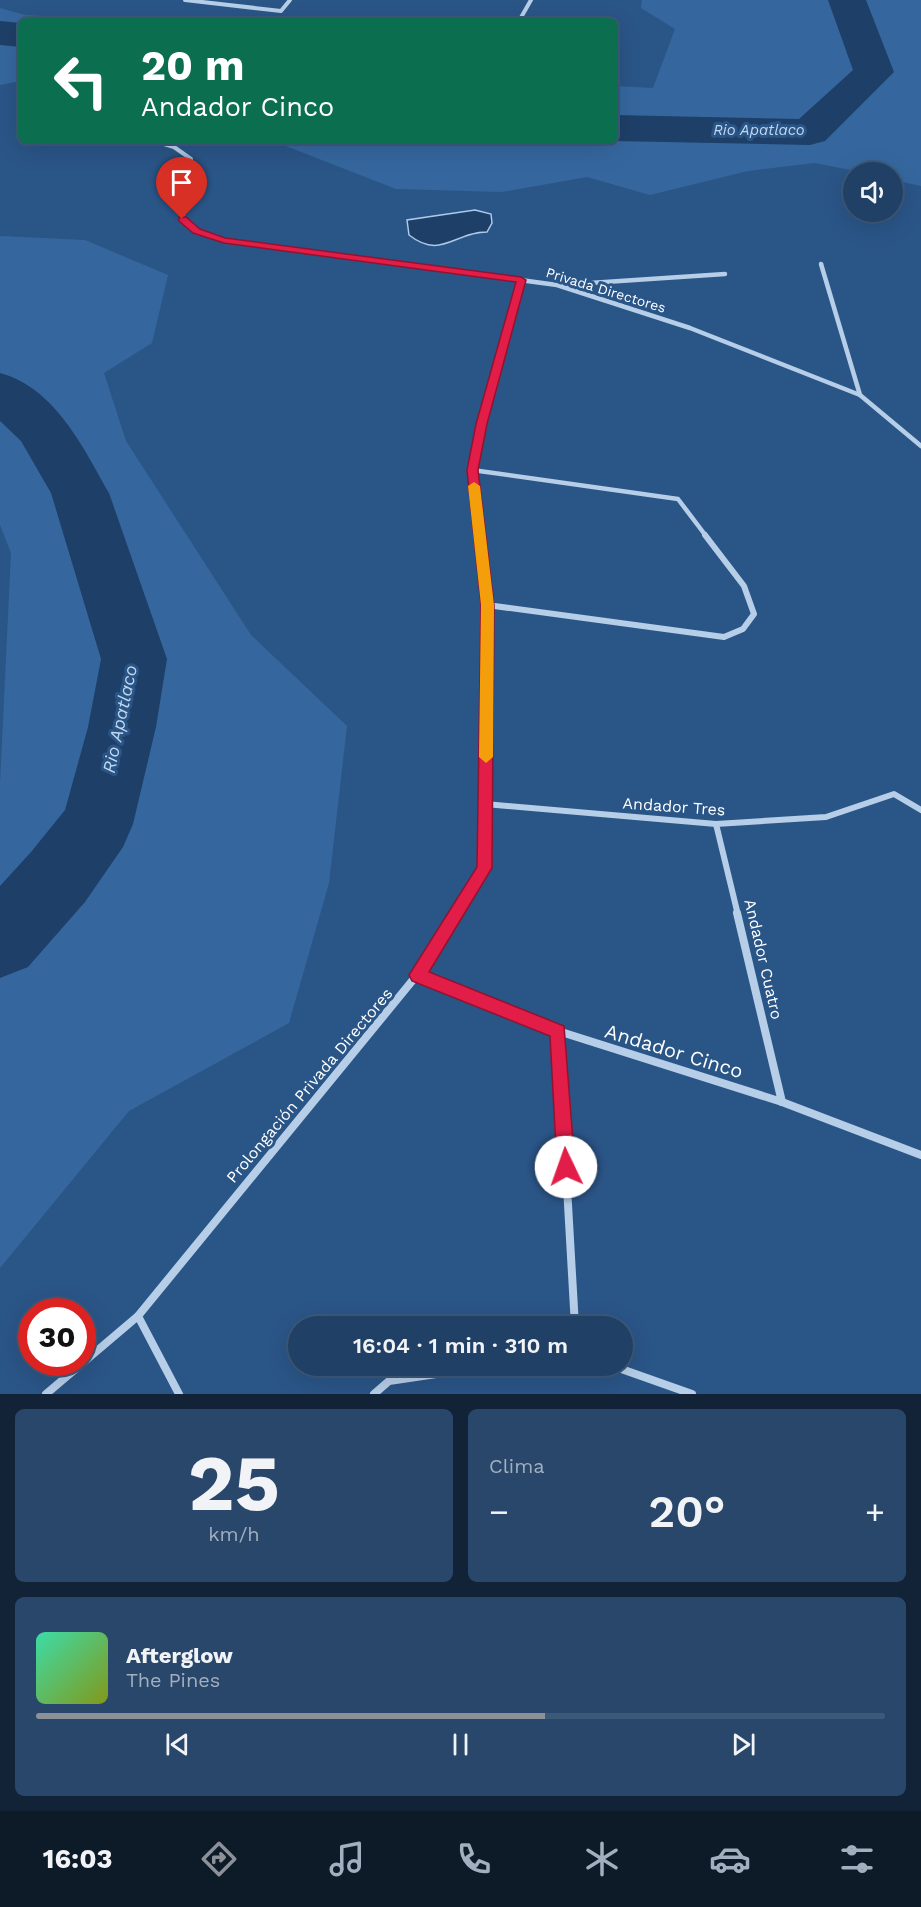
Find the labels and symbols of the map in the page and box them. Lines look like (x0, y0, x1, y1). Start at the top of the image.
water label: Rio Apatlaco (713, 121, 805, 139)
pin (156, 157, 207, 219)
street label: Privada Directores (544, 264, 668, 316)
water label: Rio Apatlaco (98, 663, 141, 775)
street label: Andador Tres (622, 793, 726, 820)
street label: Andador Cuatro (740, 897, 787, 1021)
street label: Prolongación Privada Directores (222, 984, 396, 1186)
street label: Andador Cinco (602, 1019, 746, 1083)
position arrow (534, 1135, 598, 1199)
speed limit sign: 30 (18, 1298, 96, 1376)

